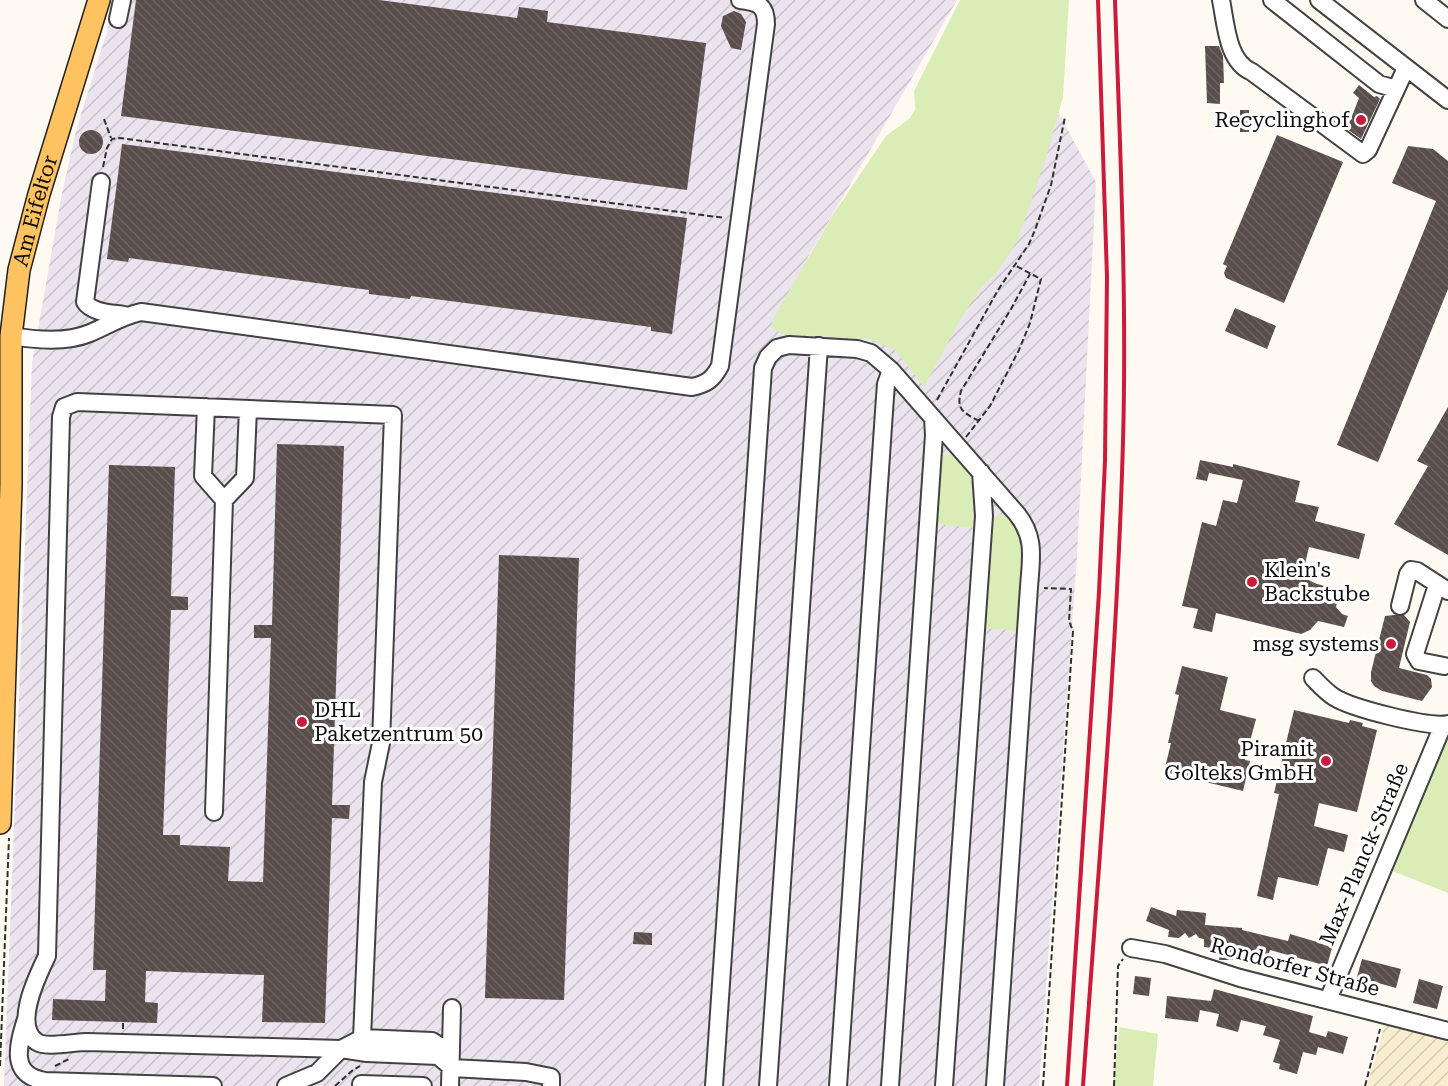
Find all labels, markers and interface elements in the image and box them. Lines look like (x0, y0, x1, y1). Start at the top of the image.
place label: Recyclinghof (1214, 108, 1350, 132)
marker: Recyclinghof (1354, 113, 1368, 127)
street label: Am Eifeltor (8, 152, 62, 269)
place label: Klein's Backstube (1264, 558, 1370, 606)
marker: Klein's Backstube (1245, 575, 1259, 589)
place label: msg systems (1252, 632, 1379, 656)
marker: msg systems (1384, 637, 1398, 651)
place label: DHL Paketzentrum 50 (314, 698, 483, 746)
marker: DHL Paketzentrum 50 (295, 715, 309, 729)
place label: Piramit Golteks GmbH (1164, 737, 1314, 785)
marker: Piramit Golteks GmbH (1319, 754, 1333, 768)
street label: Max-Planck-Straße (1315, 759, 1413, 949)
street label: Rondorfer Straße (1208, 933, 1382, 1001)

